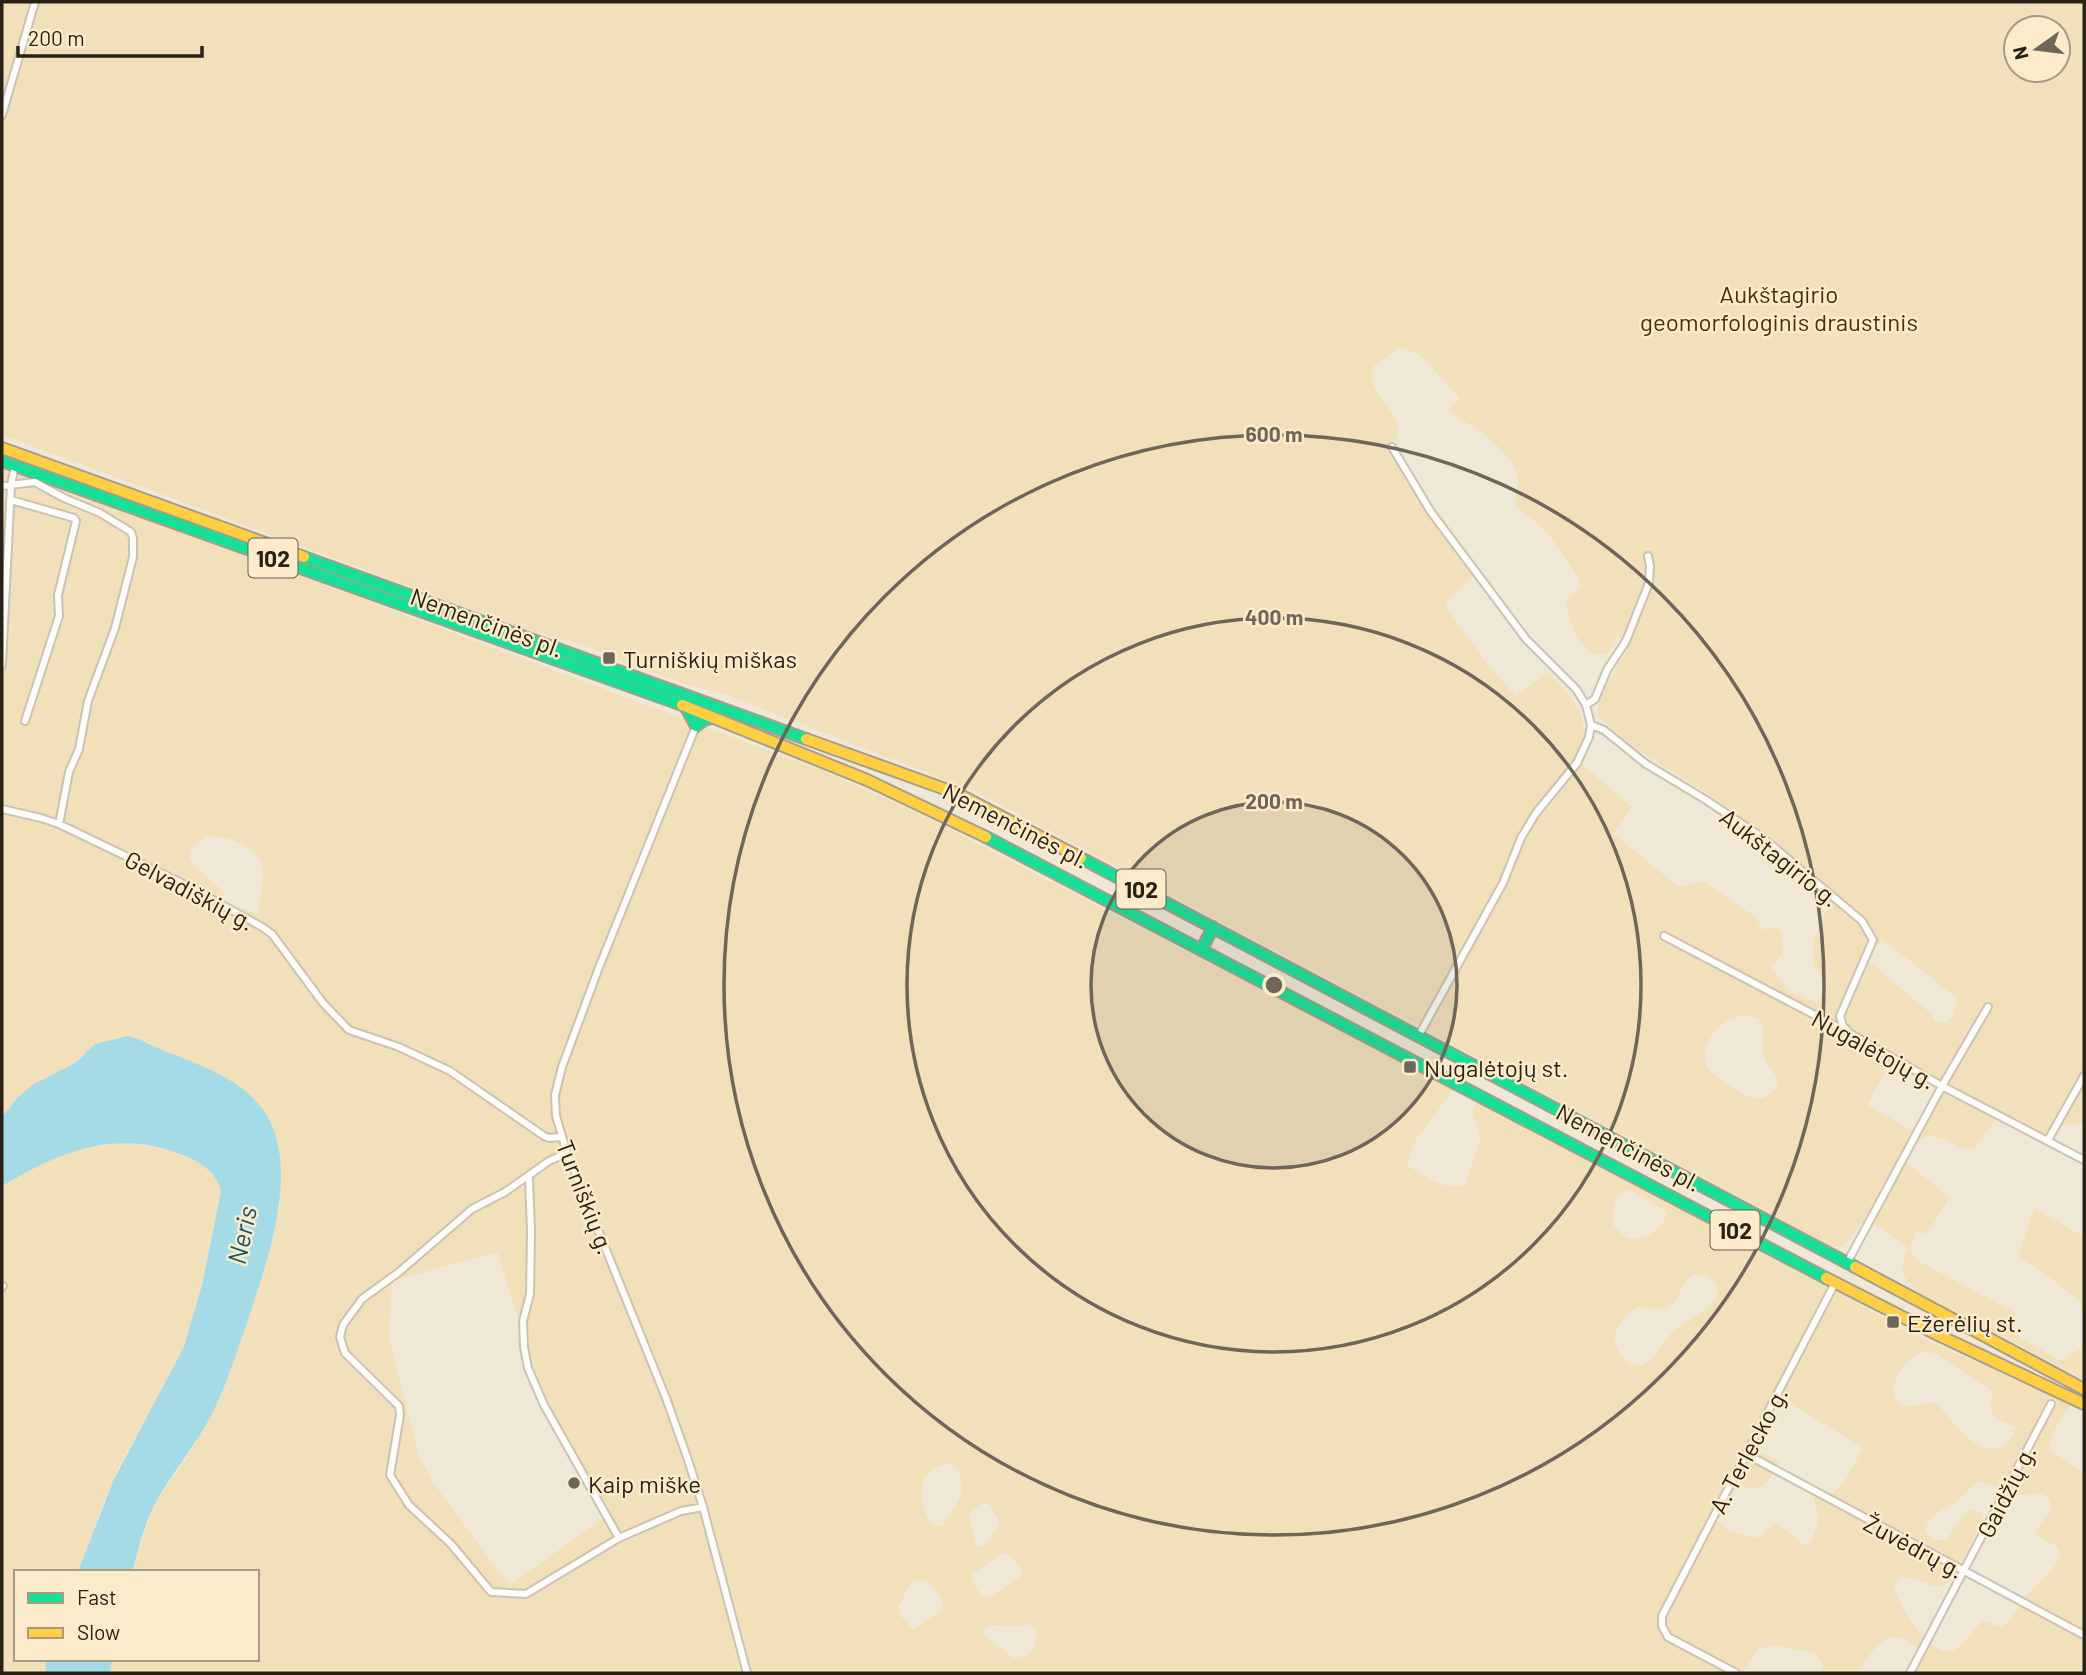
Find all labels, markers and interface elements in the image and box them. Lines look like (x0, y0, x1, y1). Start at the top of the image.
scale bar (18, 14, 201, 58)
north arrow (2002, 14, 2072, 84)
text: 200 m (28, 25, 85, 50)
text: N (2007, 44, 2033, 62)
park label: Aukštagirio geomorfologinis draustinis (1640, 279, 1918, 336)
text: 600 m (1246, 421, 1302, 446)
road number: 102 (248, 538, 298, 578)
street label: Nemenčinės pl. (407, 581, 567, 663)
text: 400 m (1245, 604, 1303, 629)
place label: Turniškių miškas (623, 644, 797, 673)
marker: Turniškių miškas (601, 650, 617, 666)
street label: Nemenčinės pl. (938, 776, 1094, 874)
text: 200 m (1245, 788, 1303, 813)
street label: Aukštagirio g. (1715, 802, 1845, 912)
street label: Gelvadiškių g. (120, 844, 260, 936)
road number: 102 (1116, 870, 1166, 908)
centre of rings (1262, 973, 1286, 997)
street label: Nugalėtojų g. (1807, 1003, 1941, 1095)
place label: Nugalėtojų st. (1424, 1053, 1568, 1082)
marker: Nugalėtojų st. (1402, 1059, 1418, 1075)
street label: Nemenčinės pl. (1552, 1097, 1706, 1197)
street label: Turniškių g. (551, 1136, 621, 1258)
water label: Neris (220, 1203, 262, 1267)
road number: 102 (1710, 1210, 1760, 1250)
place label: Ežerėlių st. (1907, 1308, 2023, 1337)
marker: Ežerėlių st. (1885, 1314, 1901, 1330)
street label: A. Terlecko g. (1702, 1382, 1794, 1518)
street label: Gaidžių g. (1970, 1440, 2042, 1542)
place label: Kaip miške (588, 1469, 701, 1498)
marker: Kaip miške (566, 1475, 582, 1491)
street label: Žuvėdrų g. (1859, 1508, 1969, 1584)
legend (14, 1570, 259, 1661)
text: Fast (77, 1584, 117, 1609)
text: Slow (77, 1619, 120, 1644)

